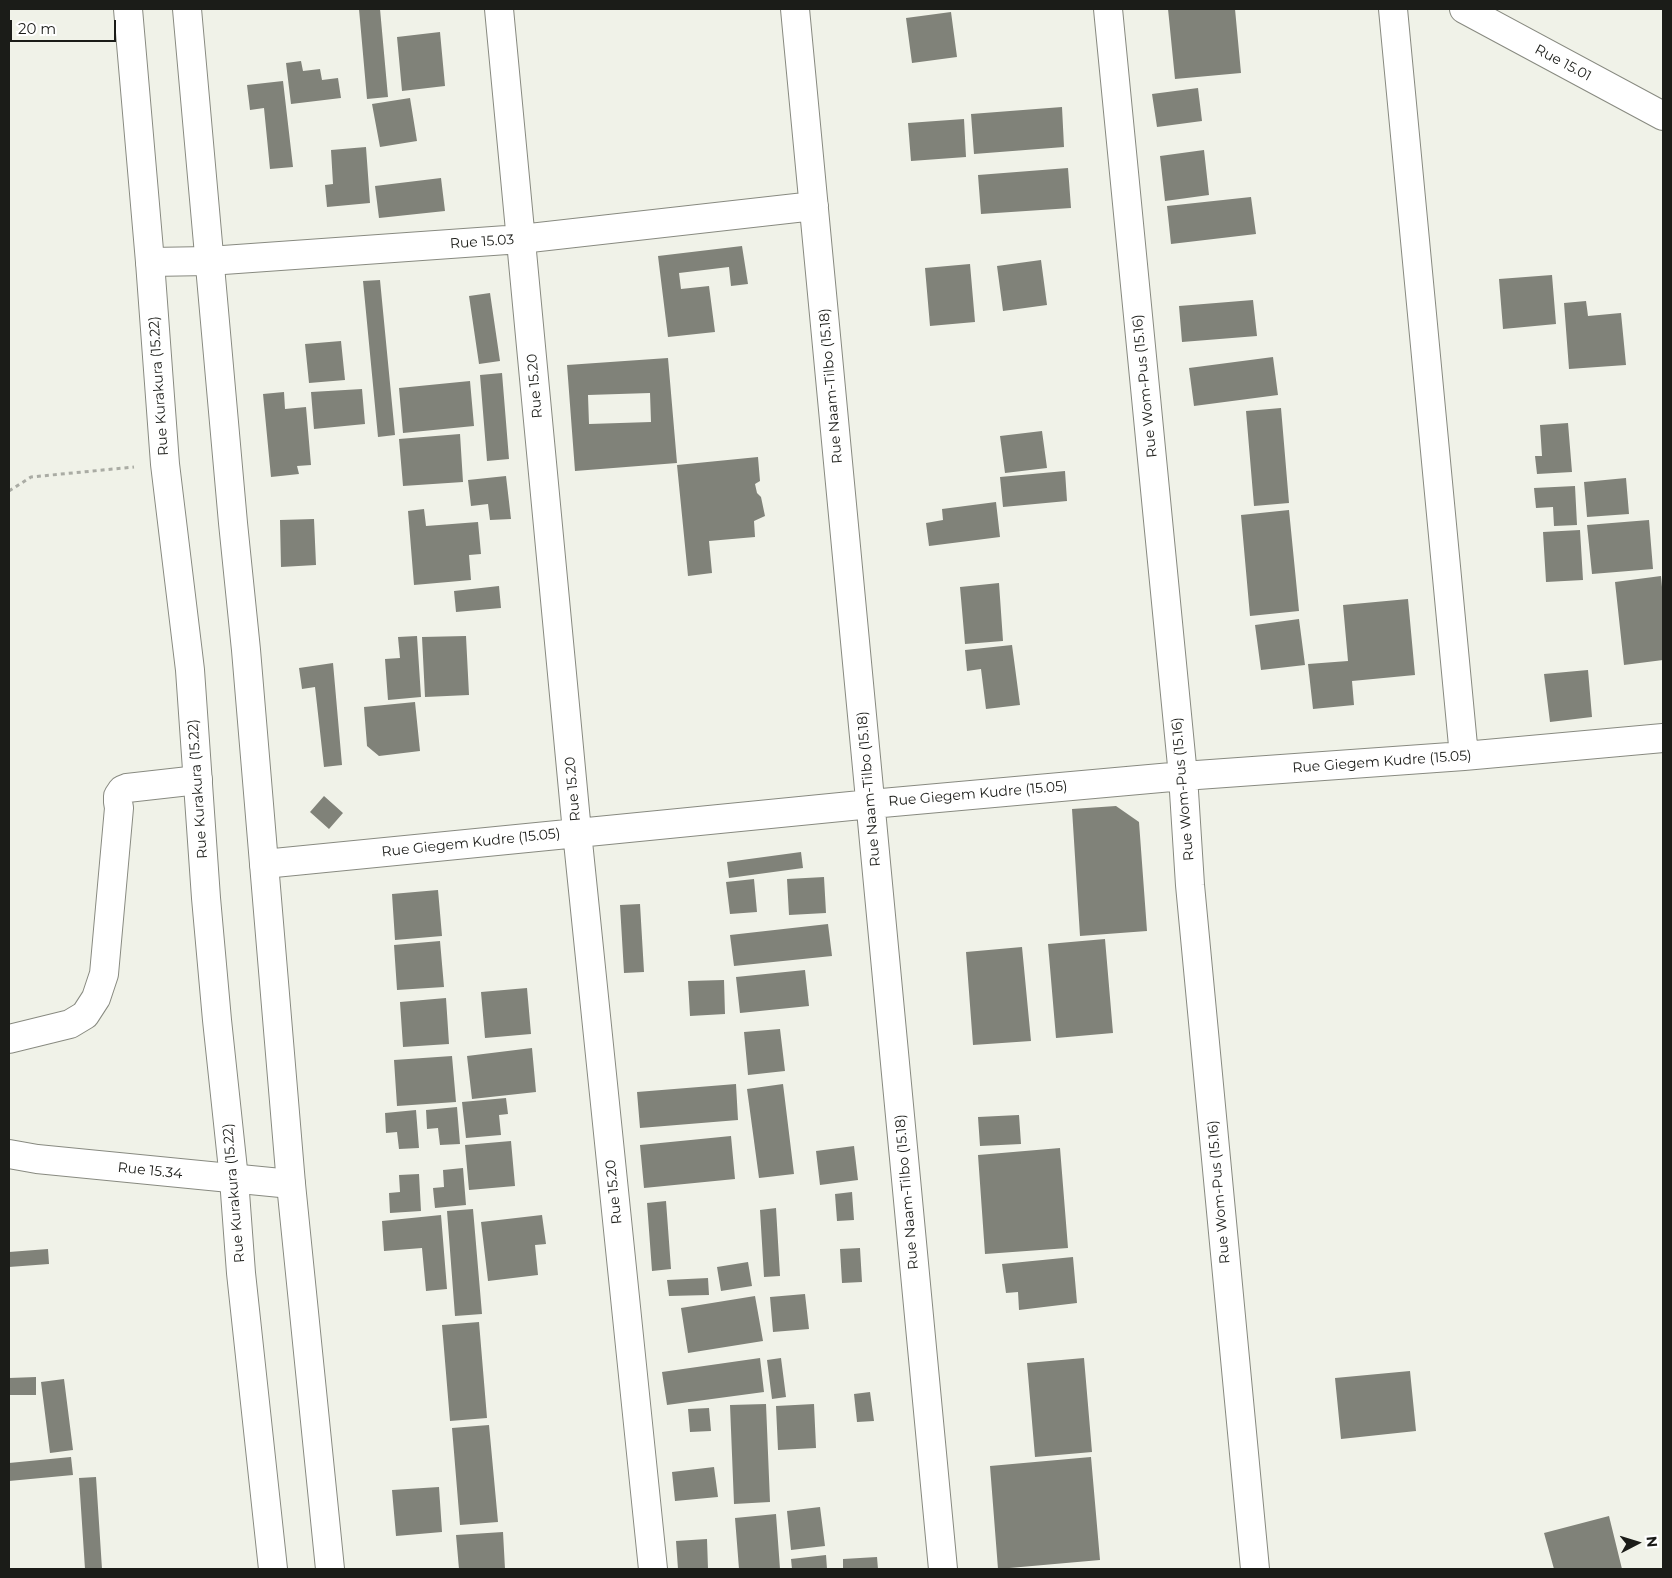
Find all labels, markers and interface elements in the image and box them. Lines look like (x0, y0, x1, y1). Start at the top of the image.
scale bar (12, 10, 119, 42)
text: 20 m (18, 19, 56, 38)
street label: Rue 15.01 (1532, 41, 1594, 85)
street label: Rue 15.03 (449, 231, 515, 253)
street label: Rue Naam-Tilbo (15.18) (816, 308, 846, 464)
street label: Rue Wom-Pus (15.16) (1129, 313, 1161, 459)
street label: Rue Kurakura (15.22) (146, 316, 172, 456)
street label: Rue 15.20 (524, 353, 546, 419)
street label: Rue Naam-Tilbo (15.18) (854, 711, 884, 867)
street label: Rue Wom-Pus (15.16) (1168, 716, 1198, 862)
street label: Rue Kurakura (15.22) (185, 719, 211, 859)
street label: Rue Giegem Kudre (15.05) (1292, 747, 1472, 777)
street label: Rue 15.20 (562, 756, 584, 822)
street label: Rue Giegem Kudre (15.05) (888, 778, 1068, 810)
street label: Rue Giegem Kudre (15.05) (381, 825, 561, 861)
street label: Rue Naam-Tilbo (15.18) (892, 1114, 922, 1270)
street label: Rue Wom-Pus (15.16) (1204, 1119, 1234, 1265)
street label: Rue Kurakura (15.22) (220, 1123, 248, 1263)
street label: Rue 15.34 (117, 1159, 183, 1183)
street label: Rue 15.20 (602, 1159, 626, 1225)
north arrow (1612, 1518, 1662, 1568)
text: N (1642, 1535, 1661, 1548)

